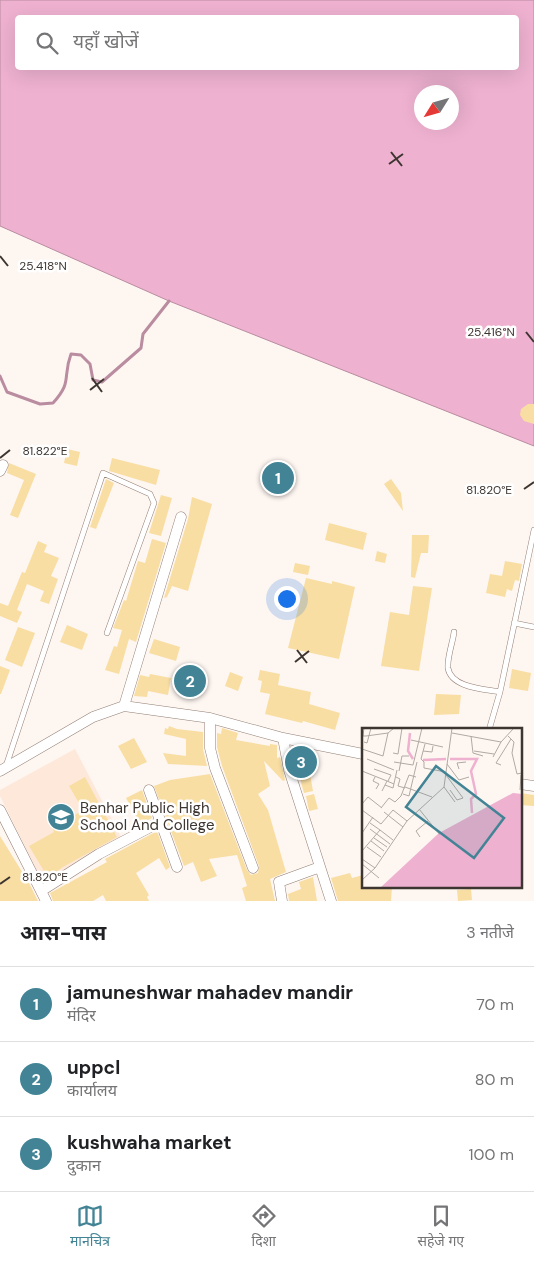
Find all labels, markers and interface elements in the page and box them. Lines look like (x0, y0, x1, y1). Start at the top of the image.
search box (15, 15, 519, 70)
icon: search (33, 29, 61, 57)
text: यहाँ खोजें (73, 29, 139, 54)
north arrow (414, 85, 459, 130)
text: 25.418°N (19, 258, 67, 274)
text: 25.416°N (467, 324, 515, 340)
text: 81.822°E (23, 443, 68, 459)
pin: 1 (262, 459, 294, 497)
text: 81.820°E (466, 482, 512, 498)
your location (274, 586, 300, 612)
pin: 2 (174, 662, 206, 700)
inset map (362, 728, 522, 888)
pin: 3 (285, 743, 317, 781)
place label: Benhar Public High School And College (80, 798, 214, 835)
school or university icon: Benhar Public High School And College (46, 802, 76, 832)
text: 81.820°E (22, 869, 68, 885)
text: आस-पास (20, 919, 106, 947)
text: 3 नतीजे (466, 922, 514, 943)
text: jamuneshwar mahadev mandir (67, 980, 353, 1005)
text: 1 (33, 994, 39, 1015)
text: 70 m (476, 994, 514, 1015)
text: मंदिर (67, 1005, 96, 1026)
text: uppcl (67, 1055, 120, 1080)
text: 2 (31, 1069, 41, 1090)
text: 80 m (475, 1069, 514, 1090)
text: कार्यालय (67, 1080, 117, 1101)
text: kushwaha market (67, 1130, 232, 1155)
text: 3 (31, 1144, 41, 1165)
text: 100 m (469, 1144, 514, 1165)
text: दुकान (67, 1155, 101, 1176)
tab: मानचित्र (70, 1202, 110, 1252)
tab: दिशा (250, 1202, 278, 1252)
tab: सहेजे गए (417, 1202, 464, 1252)

